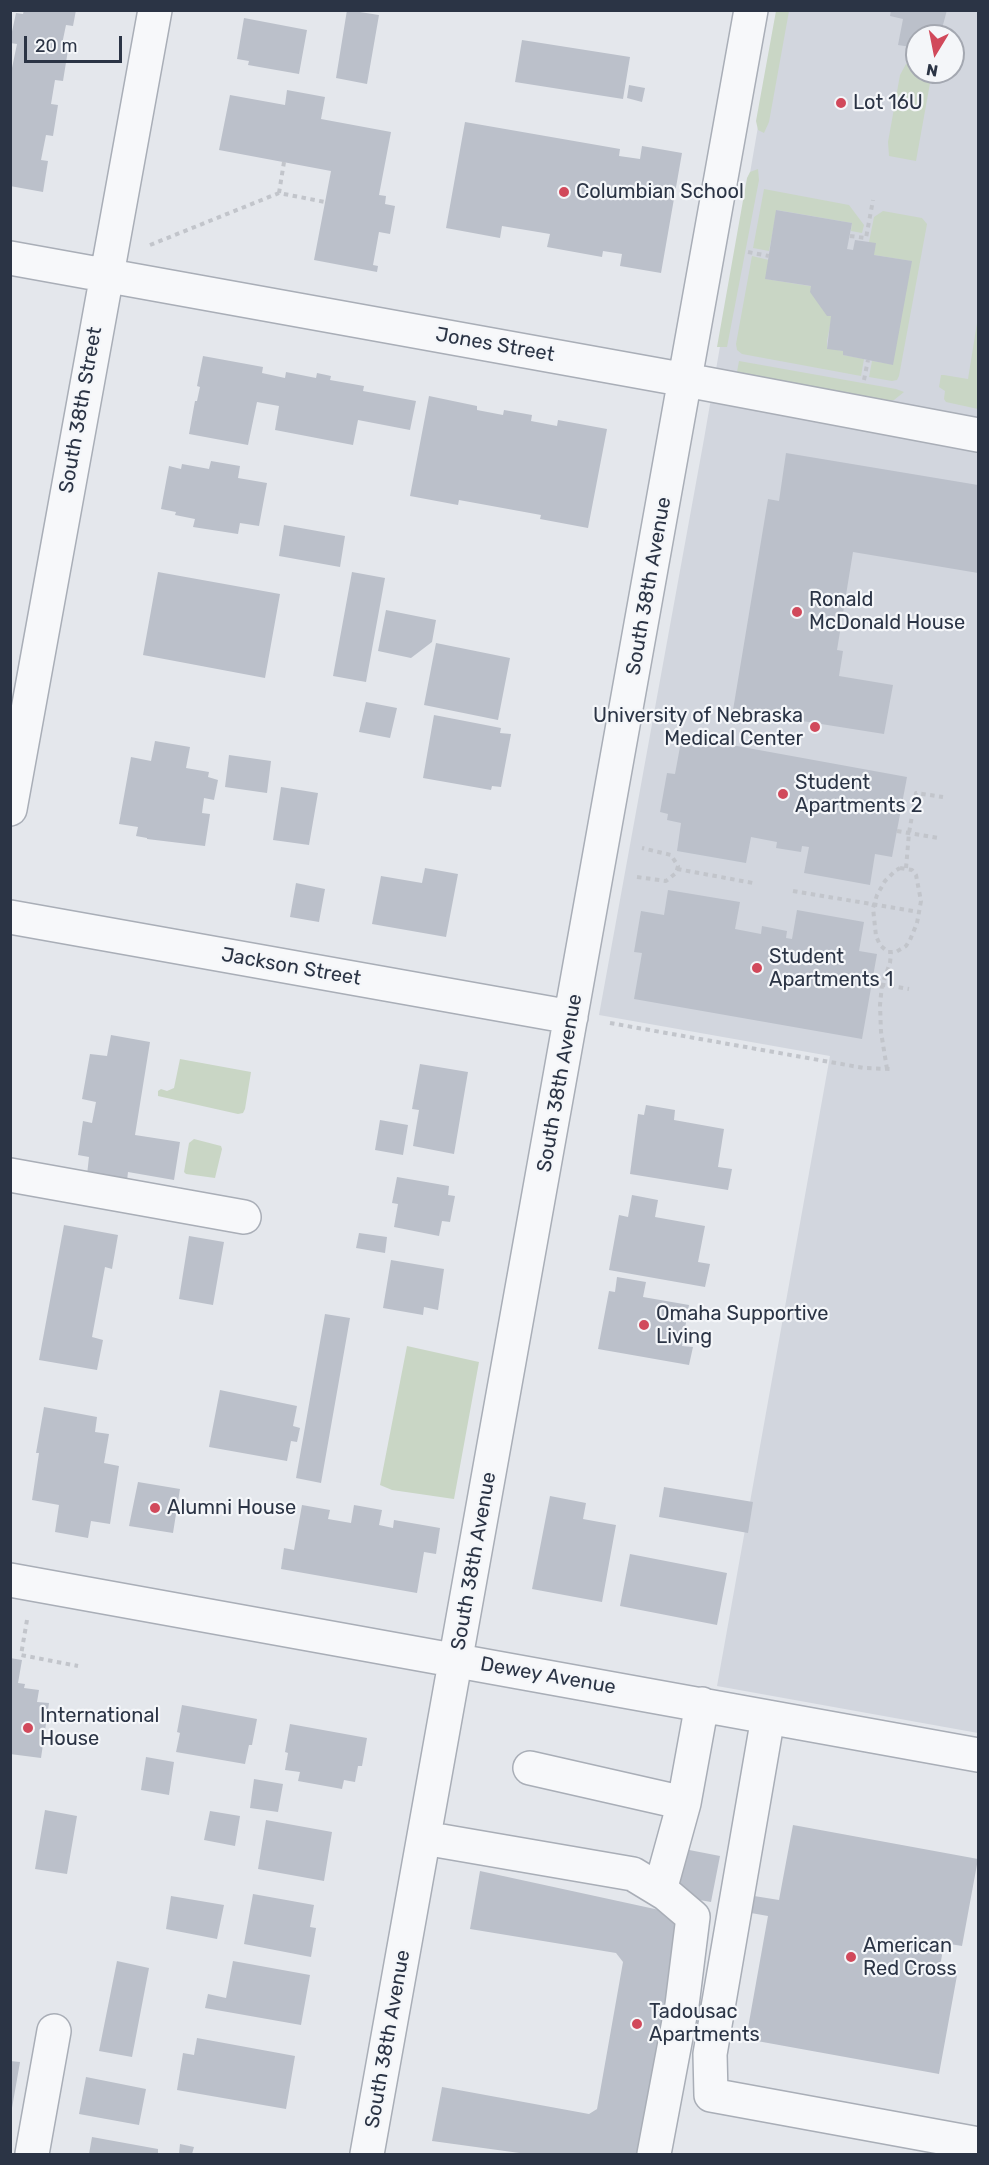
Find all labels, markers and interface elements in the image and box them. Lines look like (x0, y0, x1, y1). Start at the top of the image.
scale bar (27, 24, 124, 62)
north arrow (905, 24, 965, 84)
text: 20 m (35, 35, 77, 57)
text: N (925, 60, 939, 81)
place label: Lot 16U (853, 91, 923, 115)
marker: Lot 16U (834, 96, 848, 110)
place label: Columbian School (576, 180, 744, 204)
marker: Columbian School (557, 185, 571, 199)
street label: Jones Street (434, 323, 556, 367)
street label: South 38th Street (55, 325, 107, 495)
street label: South 38th Avenue (622, 495, 676, 677)
place label: Ronald McDonald House (809, 588, 965, 635)
marker: Ronald McDonald House (790, 605, 804, 619)
place label: University of Nebraska Medical Center (593, 704, 803, 751)
marker: University of Nebraska Medical Center (808, 720, 822, 734)
place label: Student Apartments 2 (795, 771, 922, 818)
marker: Student Apartments 2 (776, 787, 790, 801)
street label: Jackson Street (219, 943, 363, 991)
place label: Student Apartments 1 (769, 945, 893, 992)
marker: Student Apartments 1 (750, 961, 764, 975)
street label: South 38th Avenue (533, 992, 587, 1174)
place label: Omaha Supportive Living (656, 1302, 828, 1349)
marker: Omaha Supportive Living (637, 1318, 651, 1332)
street label: South 38th Avenue (447, 1470, 501, 1652)
place label: Alumni House (167, 1496, 296, 1520)
marker: Alumni House (148, 1501, 162, 1515)
street label: Dewey Avenue (478, 1652, 618, 1700)
place label: International House (40, 1704, 159, 1751)
marker: International House (21, 1721, 35, 1735)
place label: American Red Cross (863, 1934, 957, 1981)
street label: South 38th Avenue (361, 1948, 415, 2130)
marker: American Red Cross (844, 1950, 858, 1964)
place label: Tadousac Apartments (649, 2000, 760, 2047)
marker: Tadousac Apartments (630, 2017, 644, 2031)

